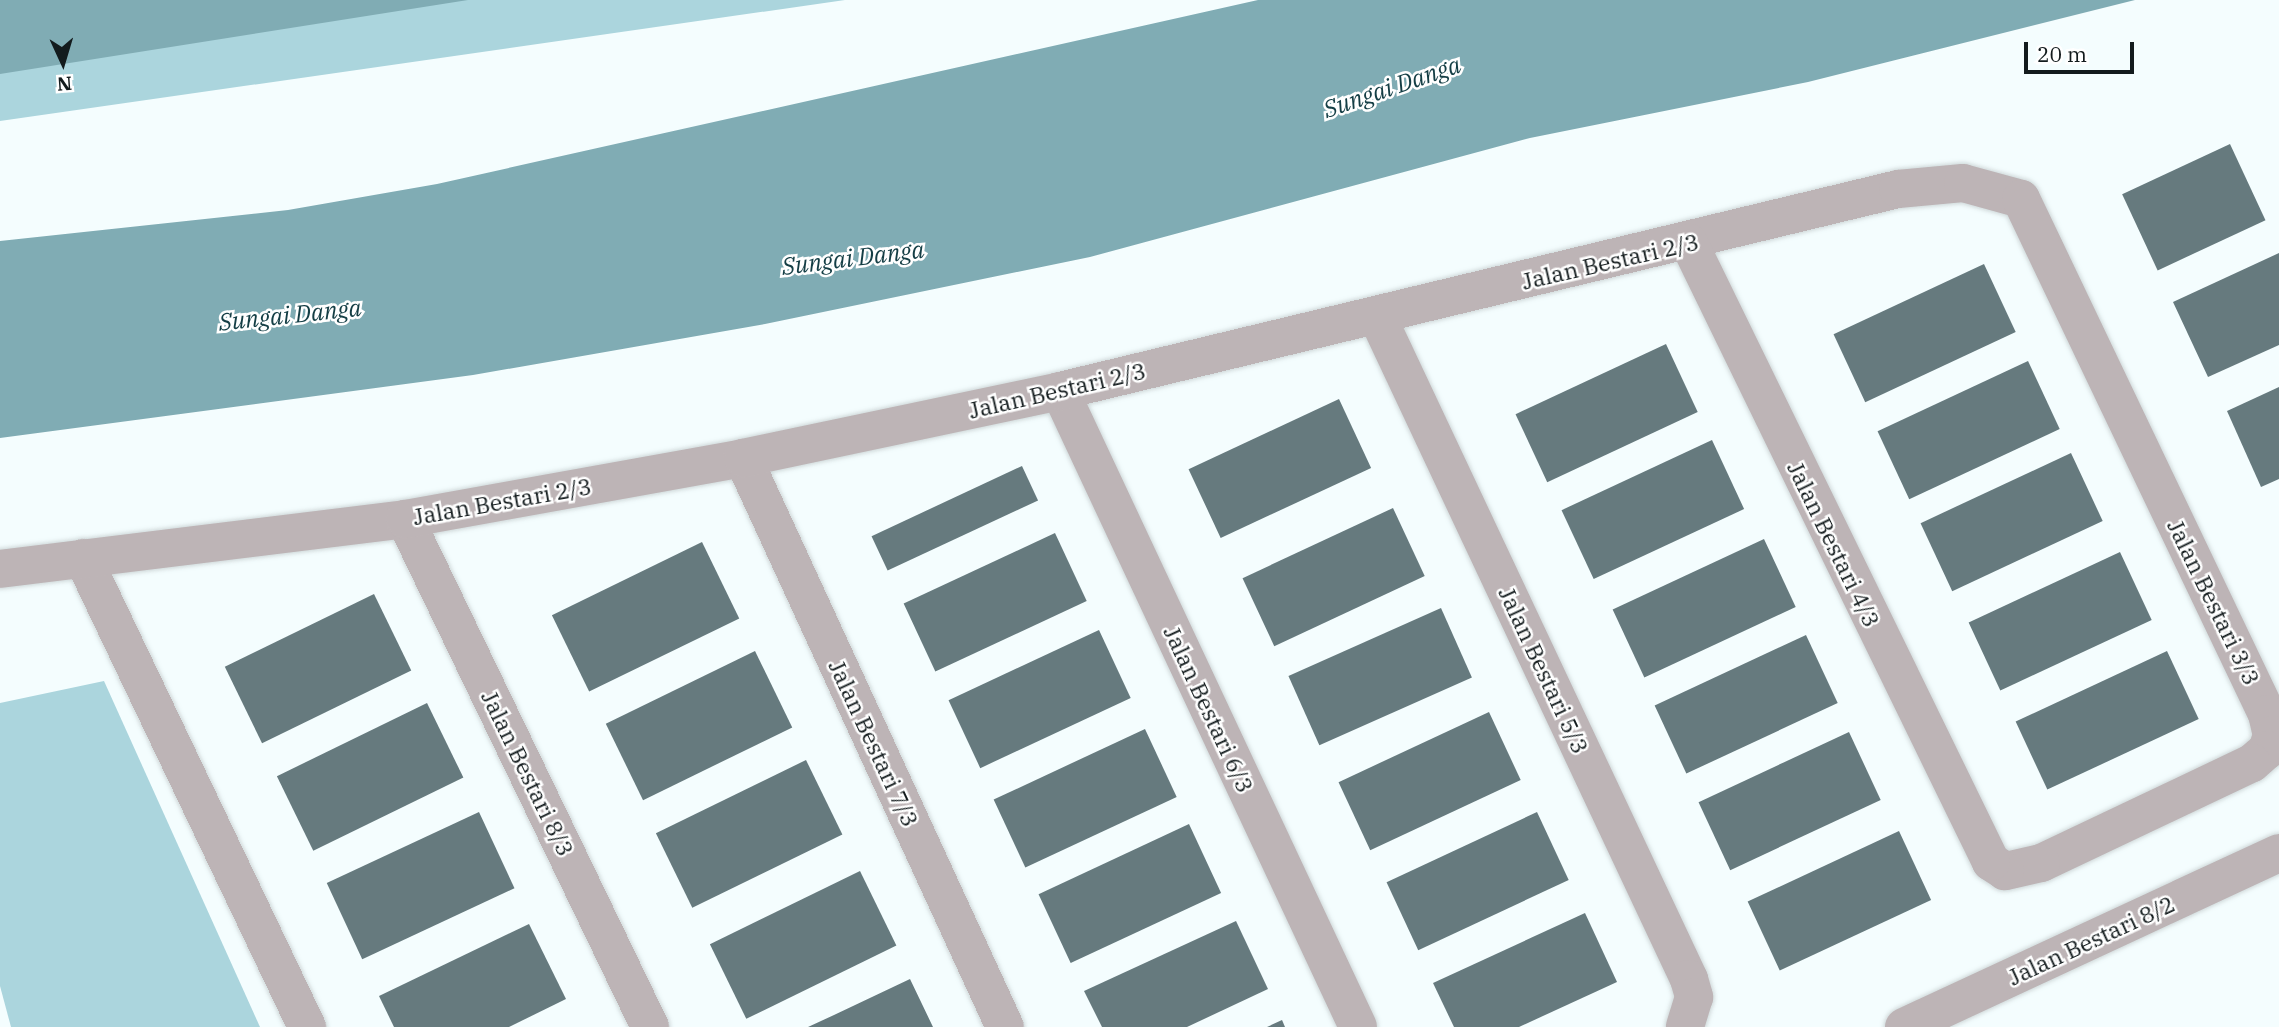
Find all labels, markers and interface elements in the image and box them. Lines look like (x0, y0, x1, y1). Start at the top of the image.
north arrow (28, 28, 98, 98)
scale bar (2027, 28, 2137, 72)
text: 20 m (2037, 40, 2087, 68)
water label: Sungai Danga (1319, 50, 1465, 124)
text: N (56, 71, 73, 96)
street label: Jalan Bestari 2/3 (1519, 227, 1701, 295)
water label: Sungai Danga (780, 235, 926, 281)
water label: Sungai Danga (217, 293, 363, 337)
street label: Jalan Bestari 2/3 (966, 356, 1148, 424)
street label: Jalan Bestari 4/3 (1782, 457, 1886, 631)
street label: Jalan Bestari 2/3 (411, 472, 593, 530)
street label: Jalan Bestari 3/3 (2162, 515, 2266, 689)
street label: Jalan Bestari 5/3 (1493, 582, 1595, 758)
street label: Jalan Bestari 6/3 (1158, 621, 1260, 797)
street label: Jalan Bestari 7/3 (823, 655, 925, 831)
street label: Jalan Bestari 8/3 (476, 686, 580, 860)
street label: Jalan Bestari 8/2 (2003, 889, 2179, 991)

